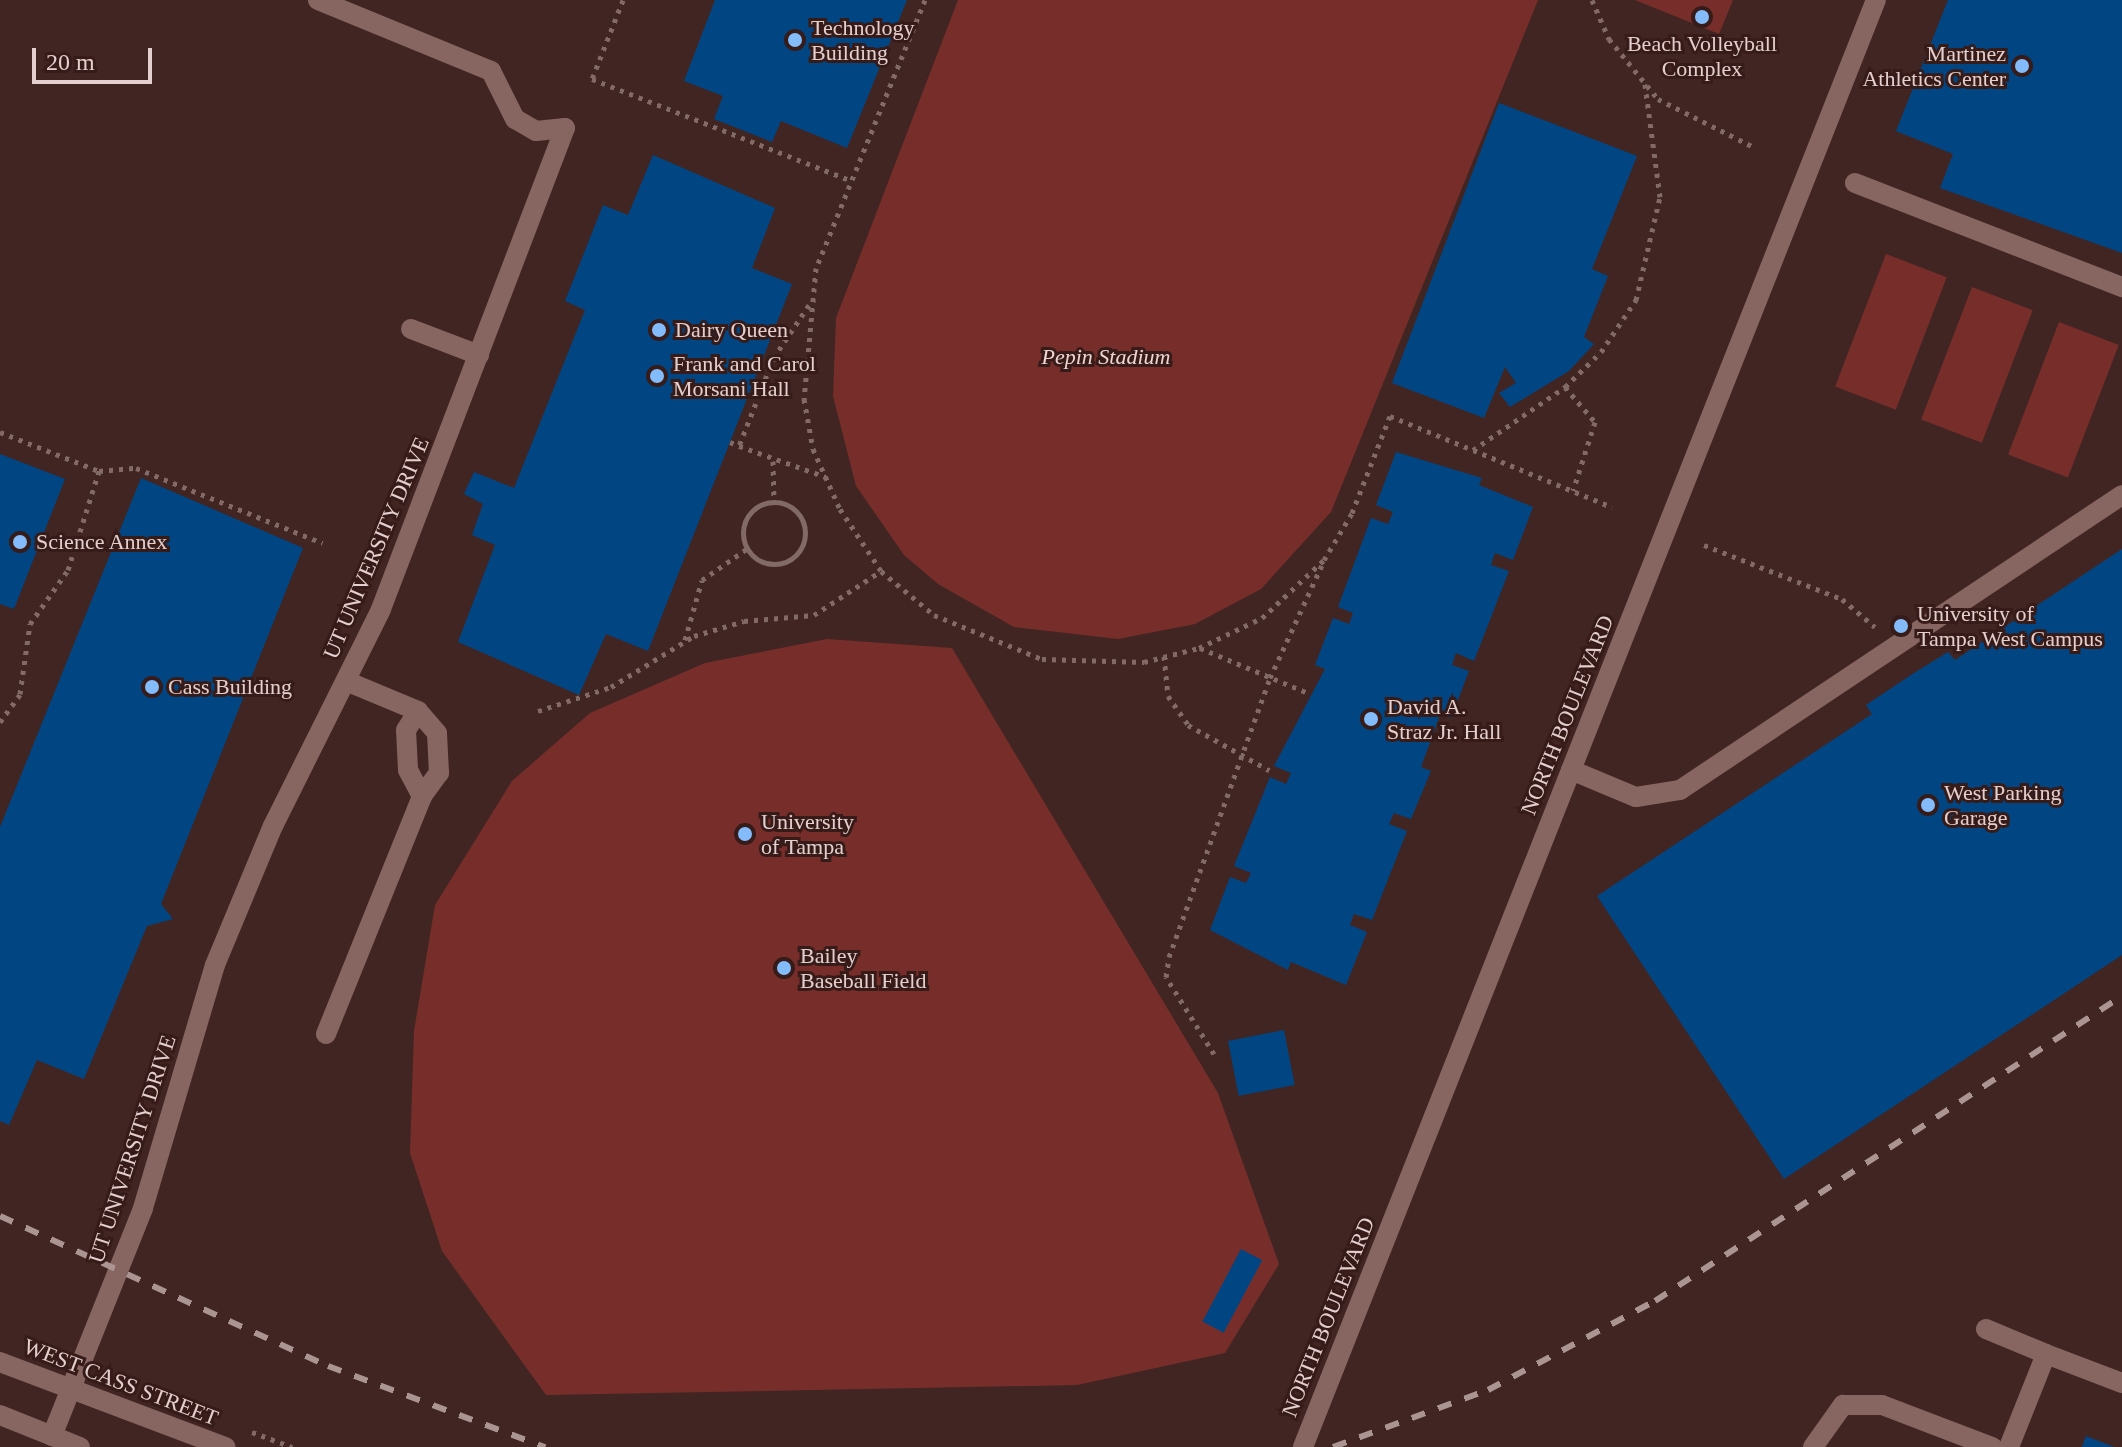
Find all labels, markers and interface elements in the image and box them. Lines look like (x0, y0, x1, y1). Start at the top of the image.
marker: Beach Volleyball Complex (1693, 8, 1711, 26)
place label: Technology Building (811, 14, 915, 66)
place label: Beach Volleyball Complex (1627, 30, 1777, 82)
marker: Technology Building (786, 31, 804, 49)
scale bar (36, 32, 156, 82)
place label: Martinez Athletics Center (1862, 40, 2006, 92)
text: 20 m (46, 49, 95, 75)
marker: Martinez Athletics Center (2013, 57, 2031, 75)
place label: Dairy Queen (675, 317, 788, 343)
marker: Dairy Queen (650, 321, 668, 339)
park label: Pepin Stadium (1042, 344, 1170, 370)
place label: Frank and Carol Morsani Hall (673, 350, 816, 402)
marker: Frank and Carol Morsani Hall (648, 367, 666, 385)
street label: UT UNIVERSITY DRIVE (317, 433, 435, 663)
place label: Science Annex (36, 529, 169, 555)
marker: Science Annex (11, 533, 29, 551)
place label: University of Tampa West Campus (1917, 600, 2103, 652)
street label: NORTH BOULEVARD (1515, 611, 1619, 819)
marker: University of Tampa West Campus (1892, 617, 1910, 635)
place label: Cass Building (168, 674, 292, 700)
marker: Cass Building (143, 678, 161, 696)
place label: David A. Straz Jr. Hall (1387, 693, 1501, 744)
marker: David A. Straz Jr. Hall (1362, 710, 1380, 728)
place label: West Parking Garage (1944, 779, 2061, 830)
marker: West Parking Garage (1919, 796, 1937, 814)
place label: University of Tampa (761, 808, 854, 860)
marker: University of Tampa (736, 825, 754, 843)
place label: Bailey Baseball Field (800, 942, 926, 994)
marker: Bailey Baseball Field (775, 959, 793, 977)
street label: UT UNIVERSITY DRIVE (82, 1031, 182, 1267)
street label: NORTH BOULEVARD (1276, 1213, 1380, 1421)
street label: WEST CASS STREET (20, 1333, 222, 1431)

